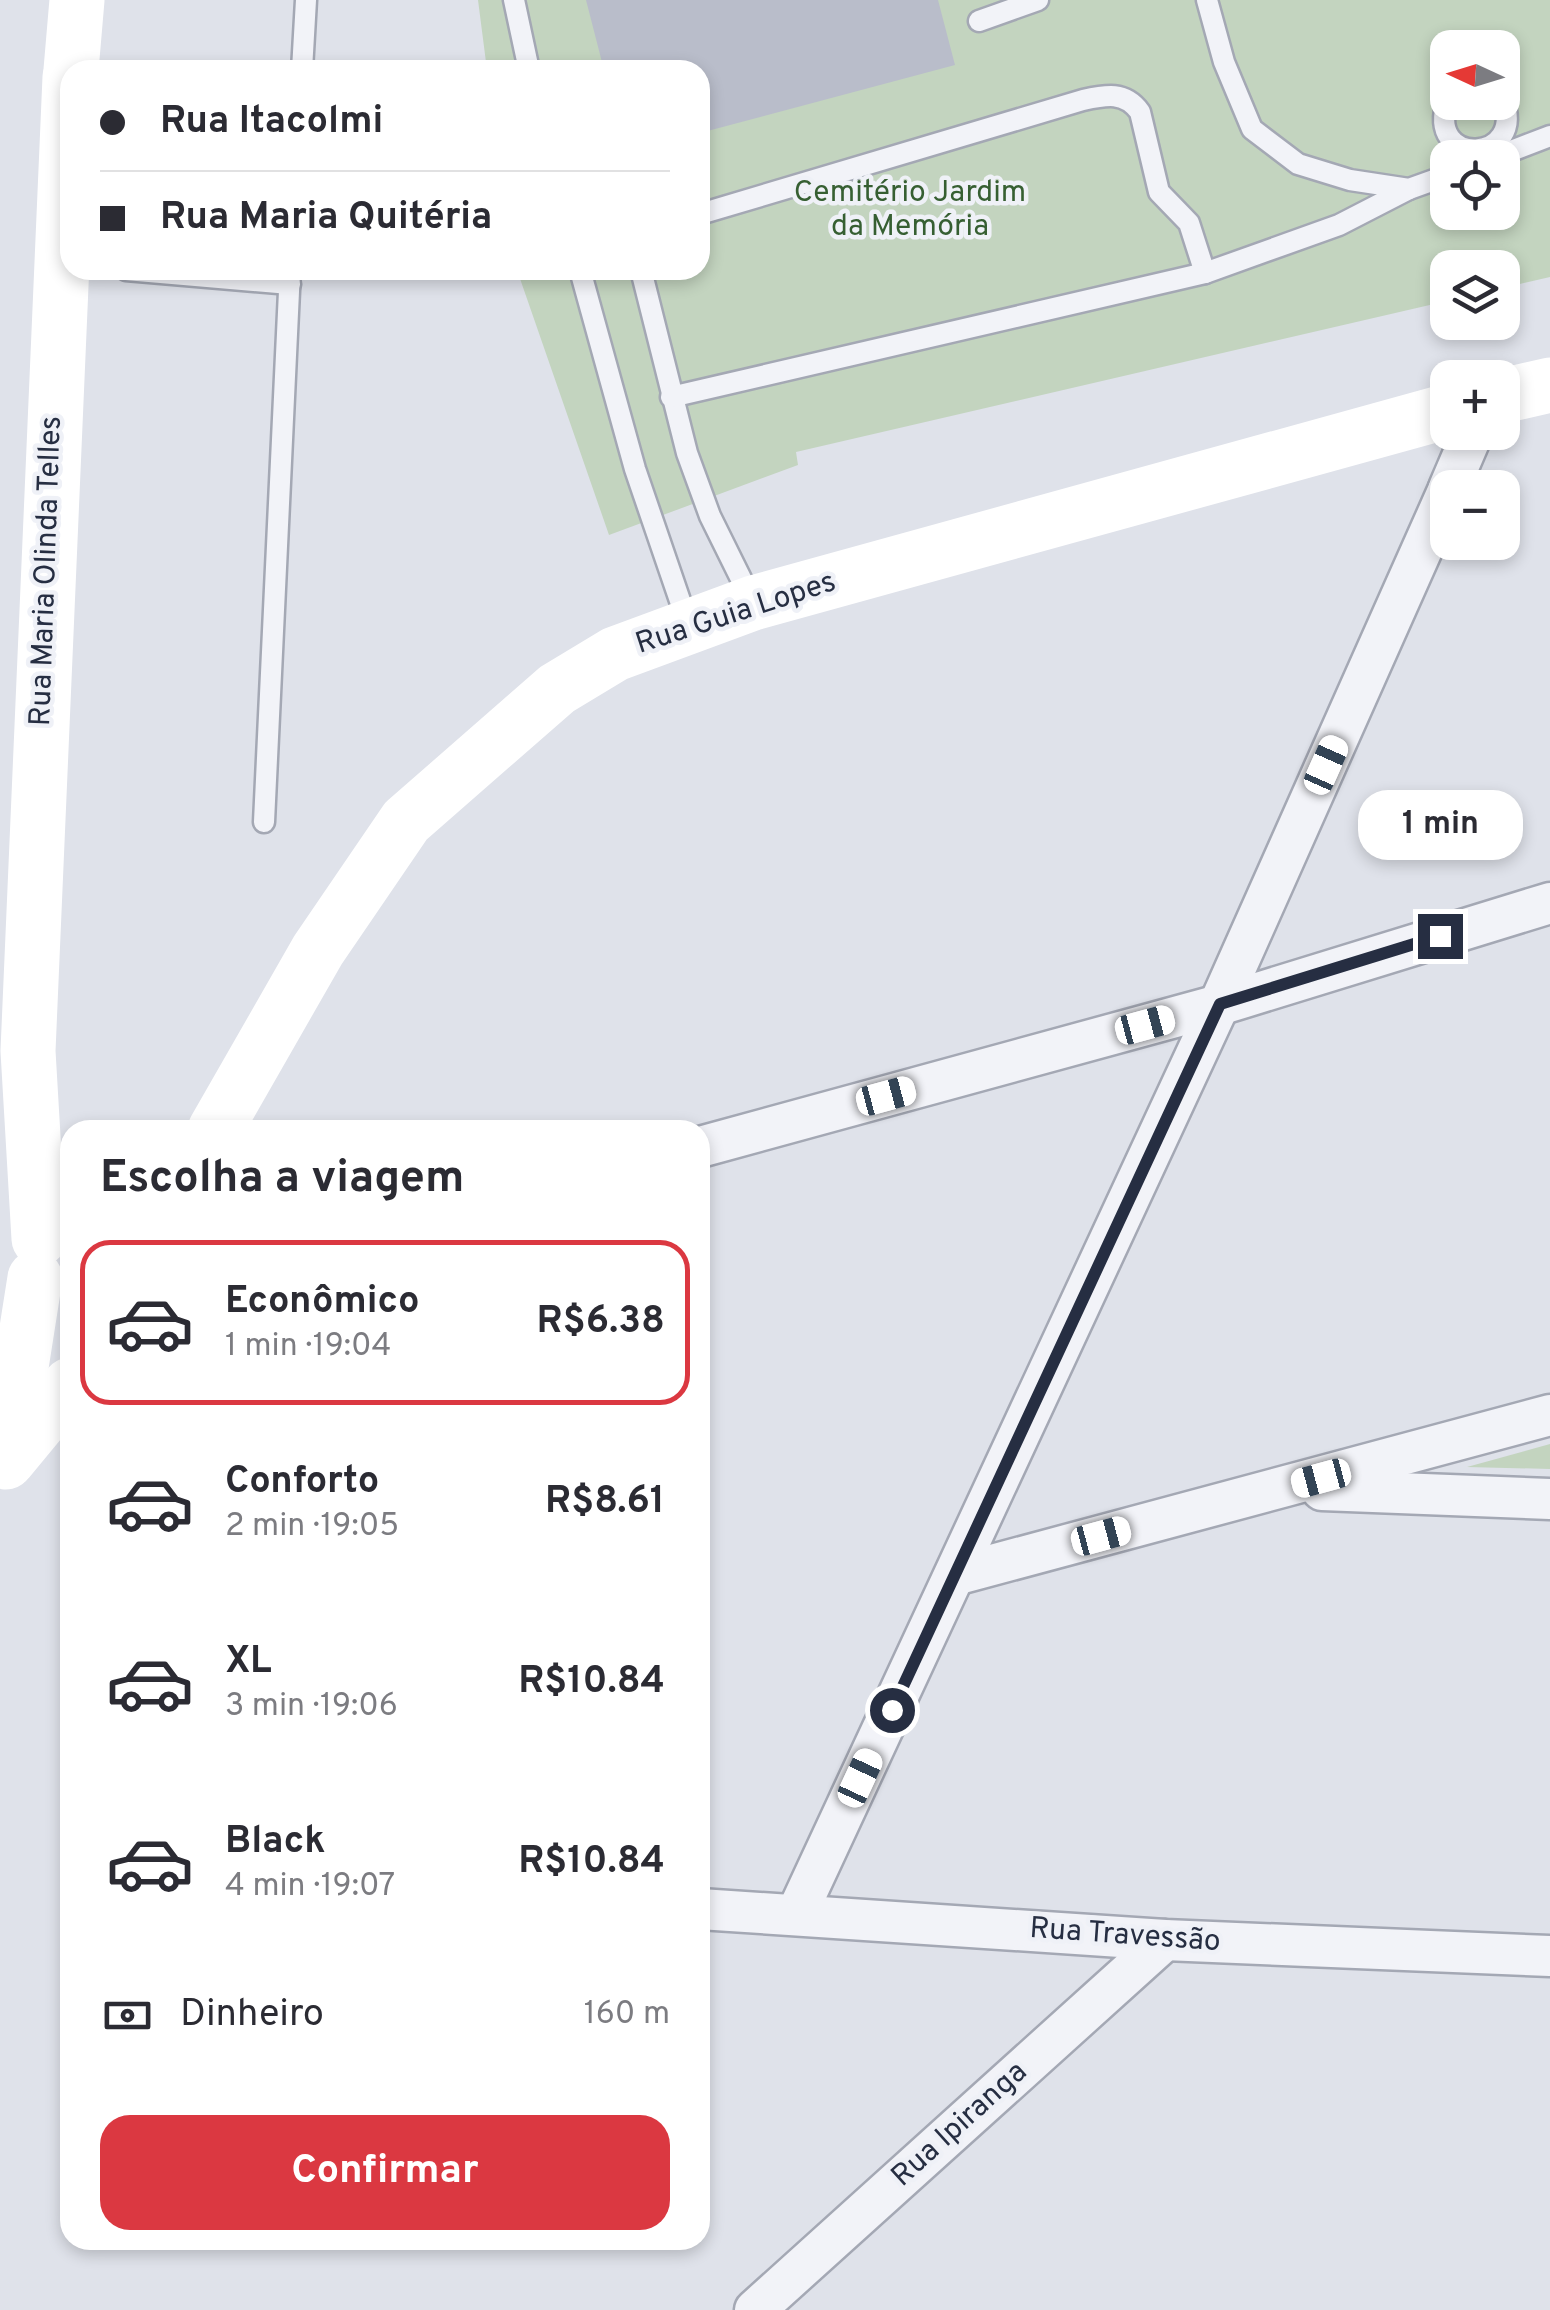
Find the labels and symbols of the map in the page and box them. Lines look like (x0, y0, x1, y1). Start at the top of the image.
north arrow (1430, 30, 1520, 120)
park label: Cemitério Jardim da Memória (794, 175, 1026, 246)
street label: Rua Maria Olinda Telles (23, 415, 71, 727)
street label: Rua Guia Lopes (631, 564, 841, 664)
car (1300, 731, 1352, 799)
callout: 1 min (1358, 791, 1522, 861)
route end (1418, 914, 1463, 959)
car (1112, 1003, 1178, 1047)
car (853, 1074, 919, 1118)
car (1288, 1456, 1354, 1500)
car (1068, 1514, 1134, 1558)
route start (870, 1688, 915, 1733)
car (834, 1744, 886, 1812)
street label: Rua Travessão (1028, 1911, 1222, 1961)
street label: Rua Ipiranga (884, 2054, 1036, 2196)

